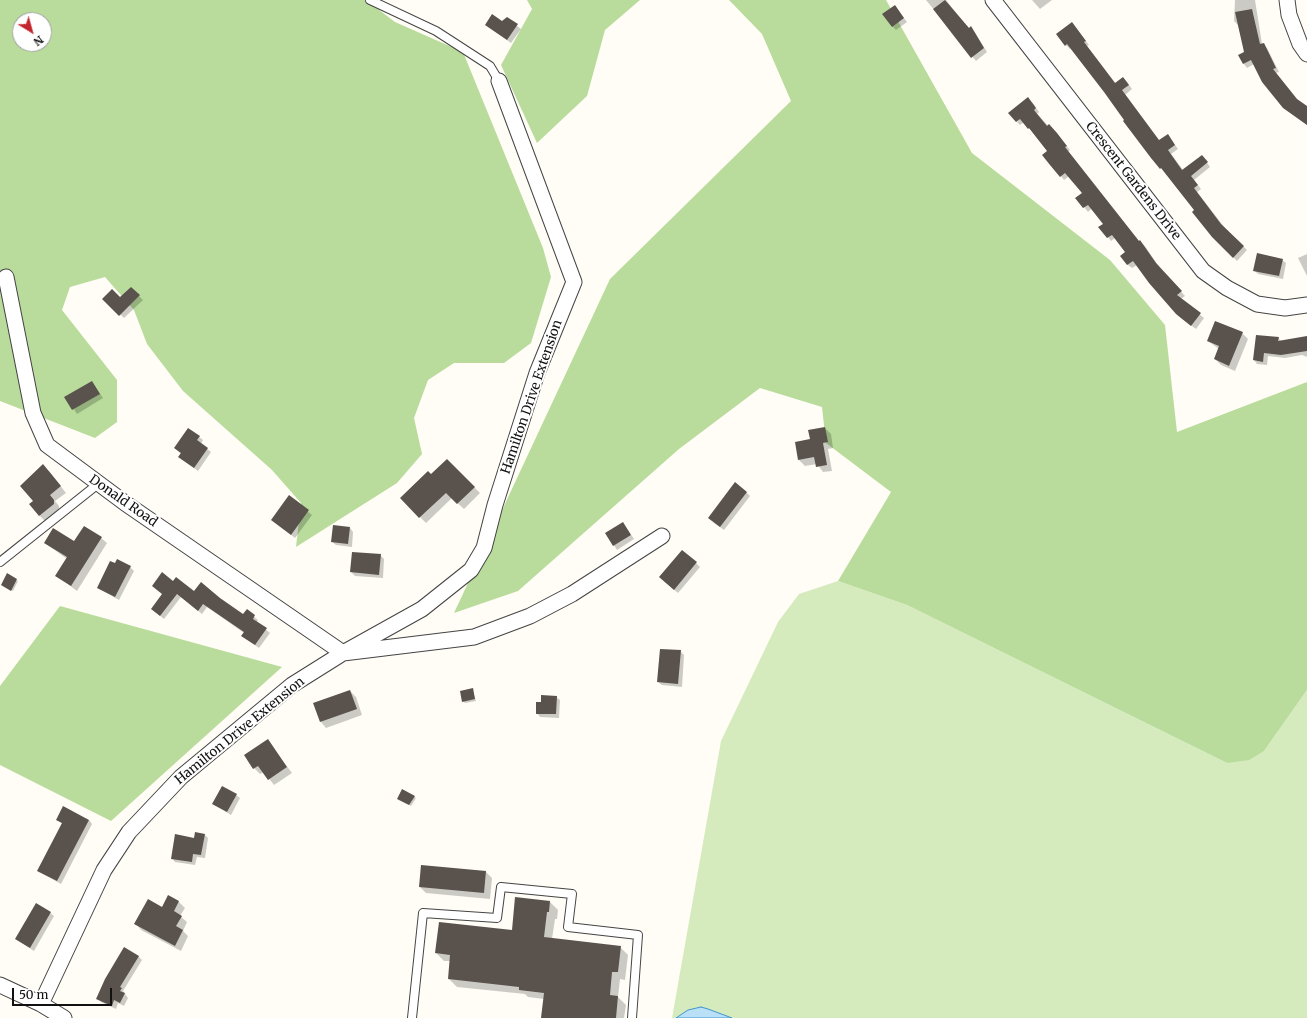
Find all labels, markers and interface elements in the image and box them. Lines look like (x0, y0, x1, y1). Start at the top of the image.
north arrow (12, 12, 52, 52)
text: N (31, 33, 46, 49)
street label: Crescent Gardens Drive (1082, 119, 1184, 243)
street label: Hamilton Drive Extension (498, 318, 566, 476)
street label: Donald Road (86, 472, 160, 530)
street label: Hamilton Drive Extension (172, 674, 308, 788)
scale bar (14, 980, 114, 1006)
text: 50 m (19, 987, 48, 1002)

